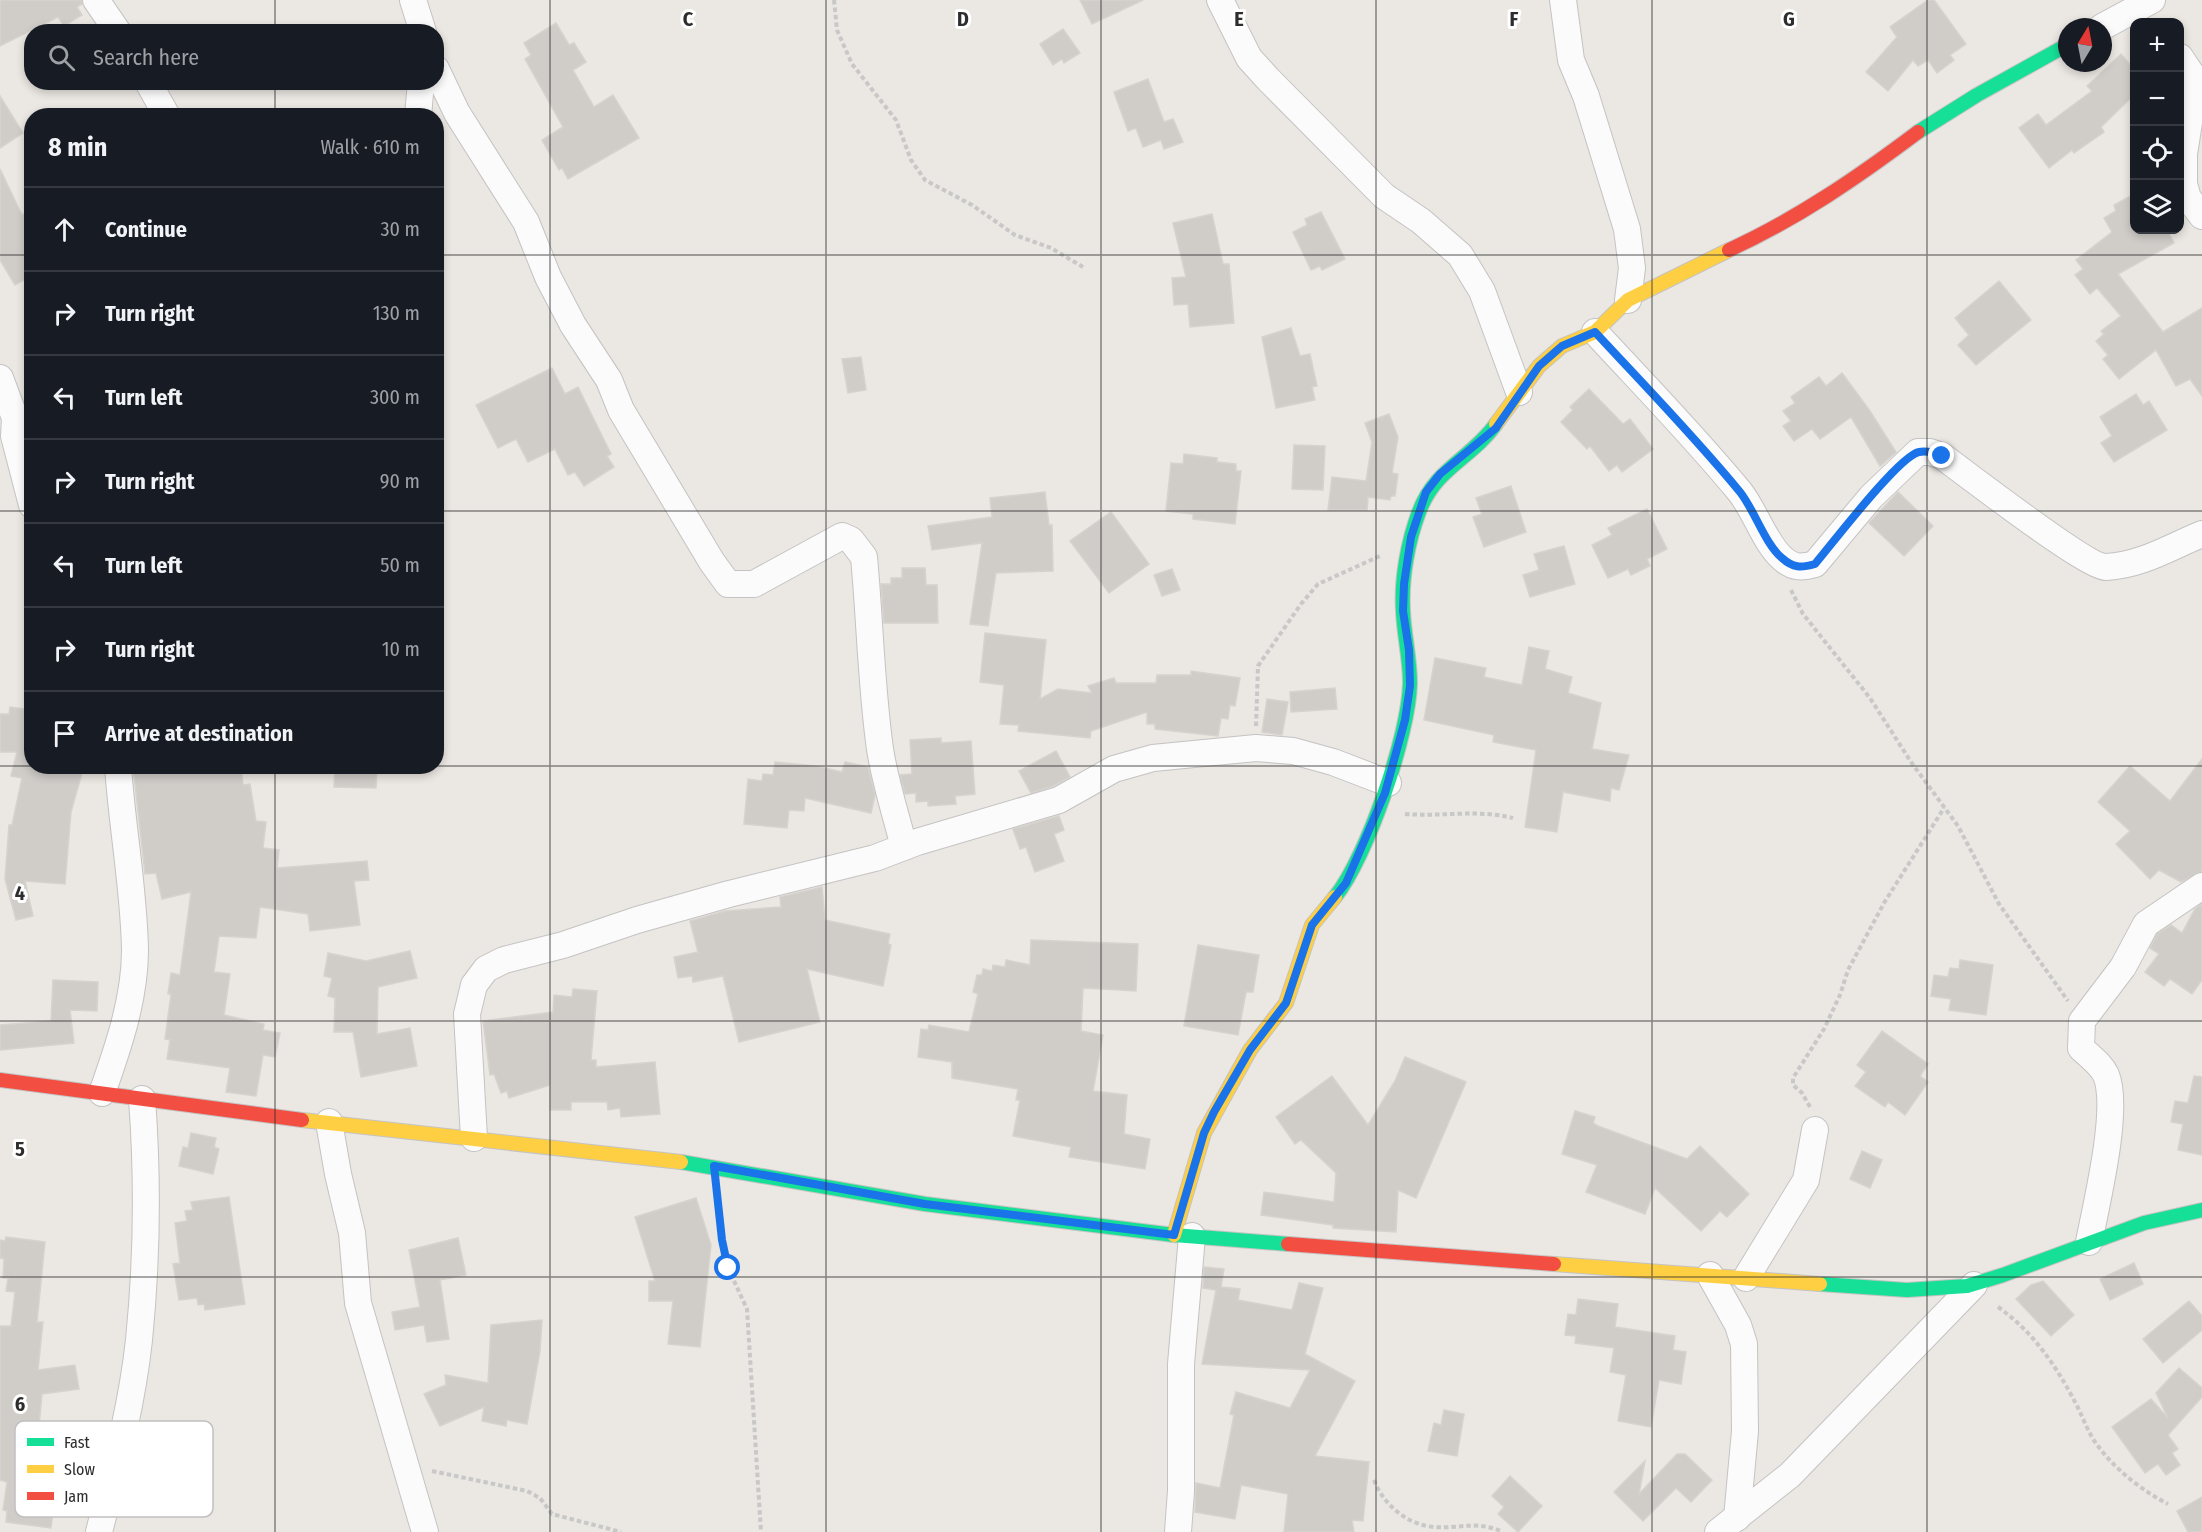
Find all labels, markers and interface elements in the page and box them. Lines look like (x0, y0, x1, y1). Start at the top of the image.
text: C (683, 7, 694, 31)
text: D (957, 7, 969, 31)
text: E (1234, 7, 1244, 31)
text: F (1510, 7, 1519, 31)
text: G (1783, 7, 1795, 31)
north arrow (2058, 18, 2112, 72)
map controls (2130, 18, 2184, 234)
button: + (2130, 18, 2184, 72)
search box (24, 24, 444, 90)
icon: search (45, 41, 78, 74)
text: Search here (93, 44, 199, 71)
button: − (2130, 72, 2184, 126)
button: locate (2130, 126, 2184, 180)
text: 8 min (48, 132, 107, 163)
text: Walk · 610 m (320, 135, 420, 159)
button: layers (2130, 180, 2184, 234)
icon: ahead (48, 213, 81, 246)
text: Continue (105, 216, 187, 243)
text: 30 m (380, 217, 420, 241)
icon: right (48, 297, 81, 330)
text: Turn right (105, 300, 194, 327)
text: 130 m (373, 301, 420, 325)
icon: left (48, 381, 81, 414)
text: Turn left (105, 384, 183, 411)
text: 300 m (370, 385, 420, 409)
route end (1928, 442, 1954, 468)
icon: right (48, 465, 81, 498)
text: Turn right (105, 468, 194, 495)
text: 90 m (380, 469, 420, 493)
icon: left (48, 549, 81, 582)
text: Turn left (105, 552, 183, 579)
text: 50 m (380, 553, 420, 577)
icon: right (48, 633, 81, 666)
text: Turn right (105, 636, 194, 663)
text: 10 m (382, 637, 420, 661)
icon: arrive (48, 717, 81, 750)
text: Arrive at destination (105, 720, 293, 747)
text: 4 (15, 881, 25, 905)
text: 5 (15, 1137, 25, 1161)
route start (714, 1254, 740, 1280)
text: 6 (15, 1392, 25, 1416)
legend (15, 1421, 213, 1517)
text: Fast (64, 1433, 91, 1452)
text: Slow (64, 1460, 95, 1479)
text: Jam (64, 1487, 89, 1506)

